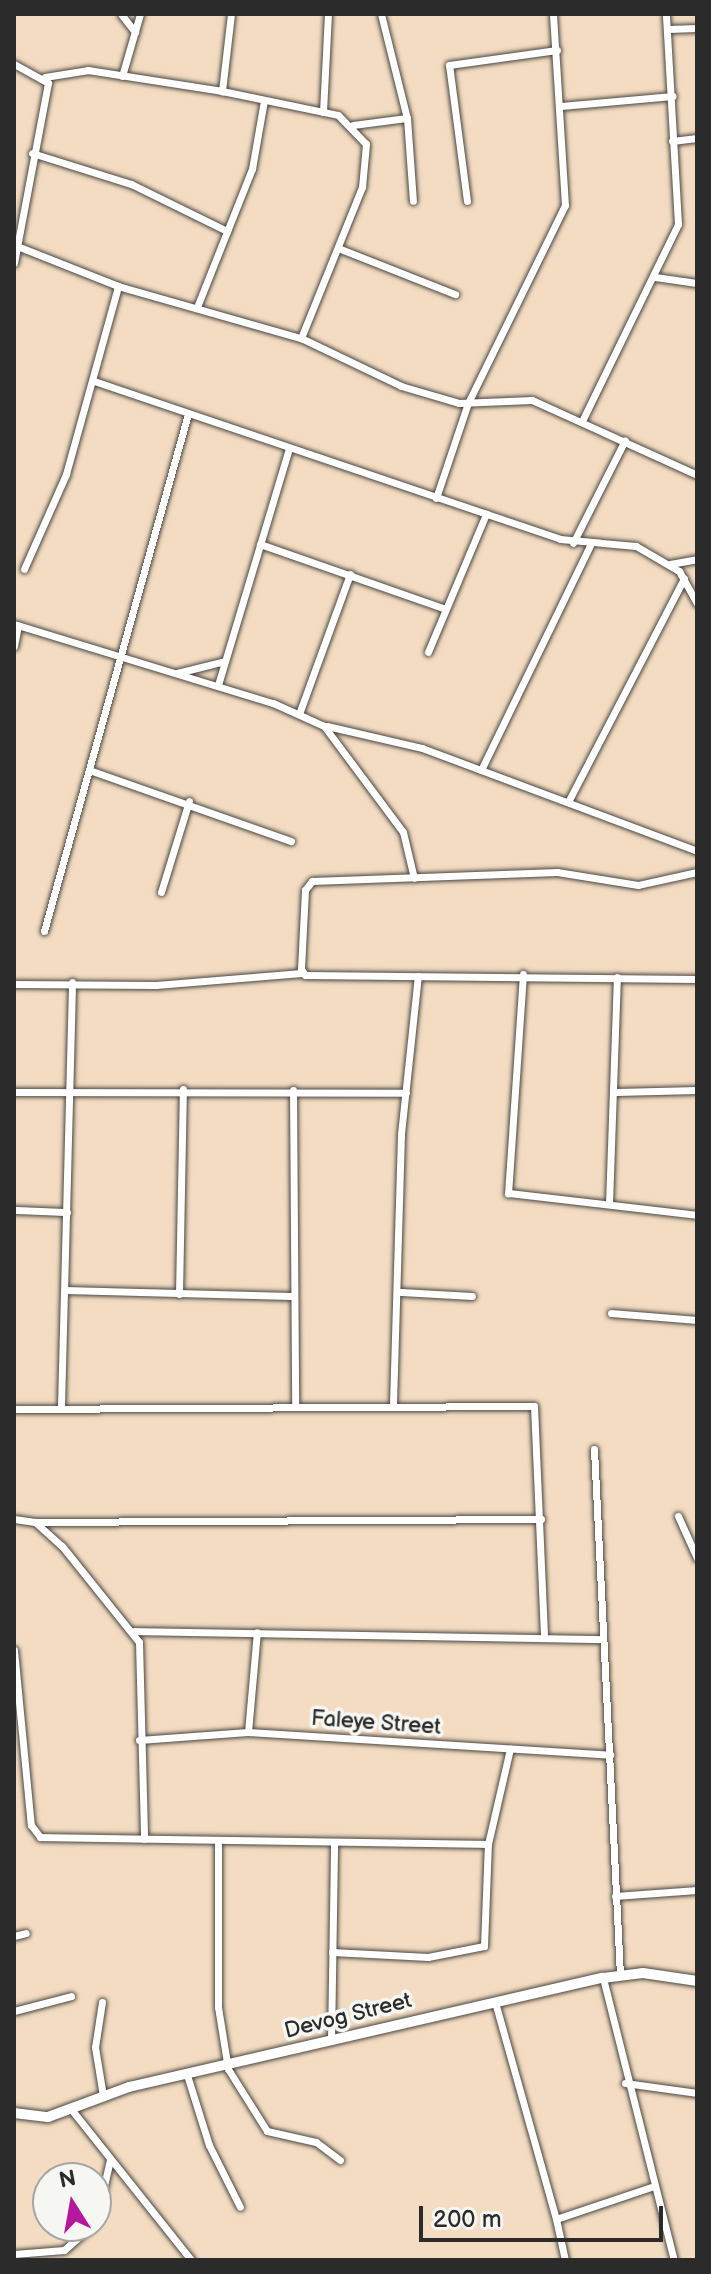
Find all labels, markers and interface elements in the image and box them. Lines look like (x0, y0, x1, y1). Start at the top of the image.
street label: Faleye Street (310, 1705, 442, 1741)
street label: Devog Street (281, 1987, 415, 2045)
north arrow (32, 2162, 112, 2242)
text: N (57, 2165, 78, 2195)
scale bar (423, 2190, 667, 2240)
text: 200 m (433, 2205, 502, 2234)

